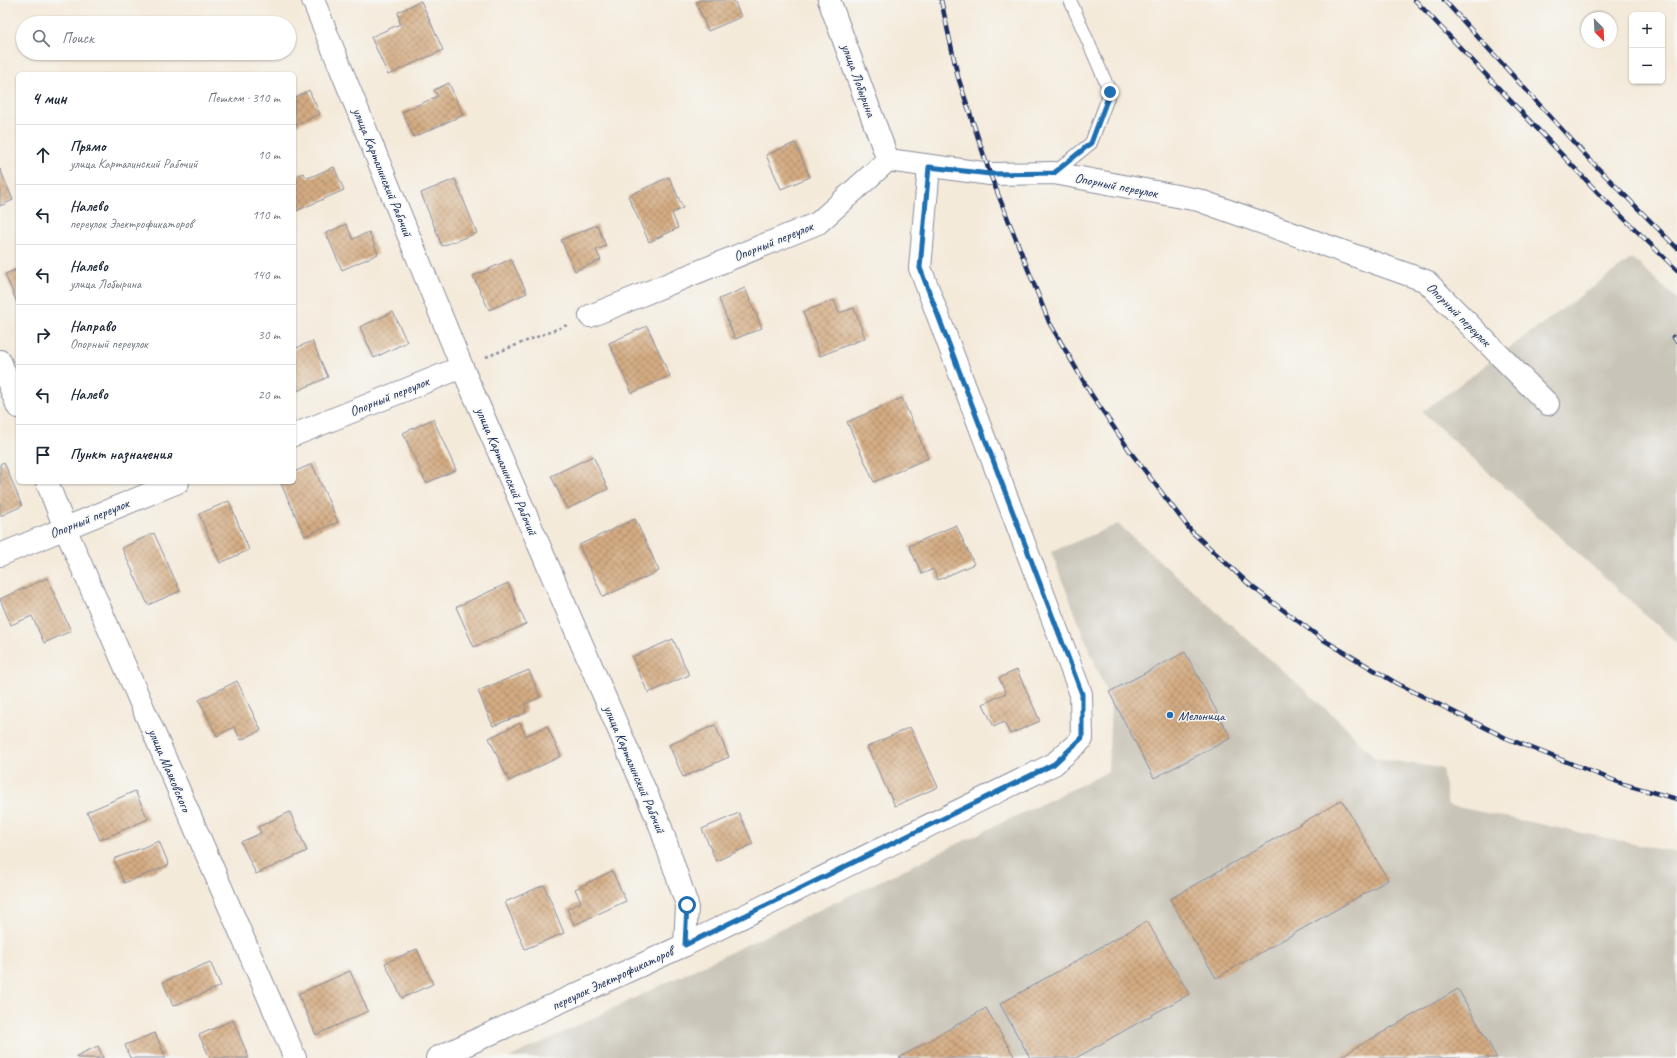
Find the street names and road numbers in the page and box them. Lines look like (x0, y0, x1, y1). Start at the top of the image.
street label: улица Лобырина (837, 40, 880, 120)
street label: улица Карталинский Рабочий (349, 104, 417, 240)
street label: Опорный переулок (1073, 169, 1160, 202)
street label: Опорный переулок (731, 217, 817, 265)
street label: Опорный переулок (1423, 279, 1496, 351)
street label: Опорный переулок (347, 372, 433, 420)
street label: улица Карталинский Рабочий (471, 404, 542, 539)
street label: Опорный переулок (47, 494, 133, 542)
street label: улица Карталинский Рабочий (599, 702, 670, 837)
street label: улица Маяковского (144, 725, 196, 816)
street label: переулок Электрофикаторов (549, 941, 679, 1014)

